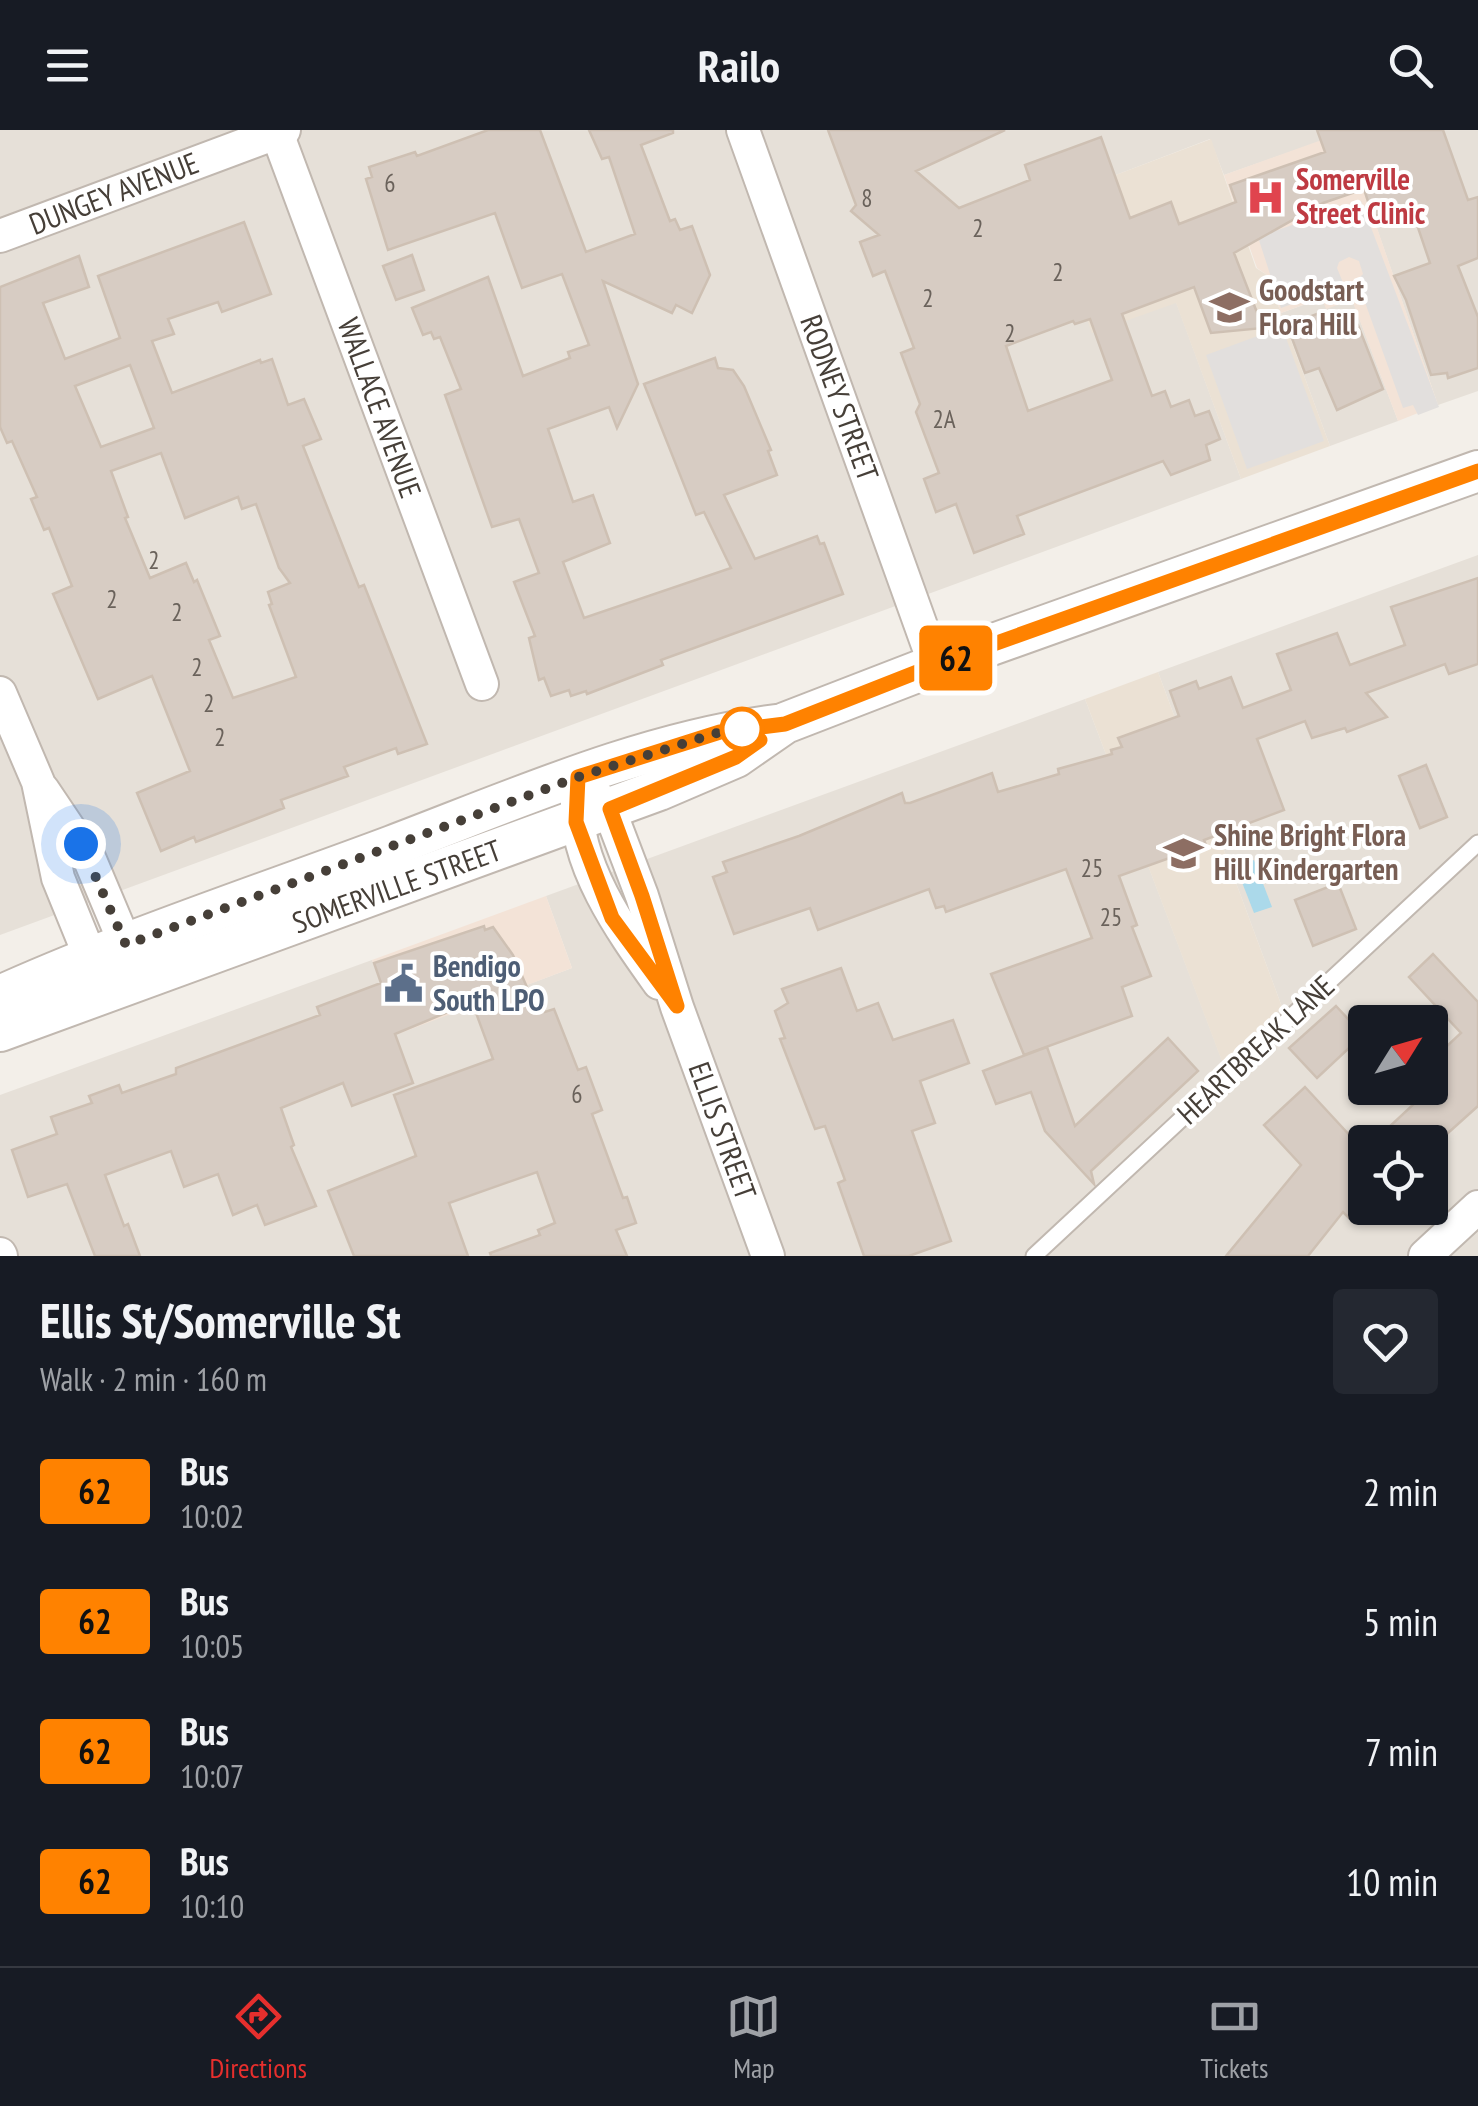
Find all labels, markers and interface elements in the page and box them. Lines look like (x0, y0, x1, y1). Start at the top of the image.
text: Railo (698, 36, 780, 94)
icon: menu (40, 38, 95, 93)
icon: search (1383, 38, 1438, 93)
street label: DUNGEY AVENUE (23, 142, 204, 243)
place label: Somerville Street Clinic (1296, 159, 1426, 232)
house number: 6 (384, 167, 396, 199)
hospital icon: Somerville Street Clinic (1245, 176, 1287, 218)
house number: 8 (861, 182, 873, 214)
house number: 2 (972, 212, 984, 244)
house number: 2 (1052, 256, 1064, 288)
place label: Goodstart Flora Hill (1259, 270, 1364, 343)
house number: 2 (922, 282, 934, 314)
school or university icon: Goodstart Flora Hill (1208, 287, 1250, 329)
street label: RODNEY STREET (792, 309, 888, 486)
street label: WALLACE AVENUE (330, 312, 431, 503)
house number: 2 (1004, 317, 1016, 349)
house number: 2A (932, 403, 956, 435)
house number: 2 (148, 544, 160, 576)
house number: 2 (106, 583, 118, 615)
house number: 2 (171, 596, 183, 628)
line badge: 62 (911, 626, 1001, 690)
text: 62 (939, 635, 973, 681)
house number: 2 (191, 651, 203, 683)
house number: 2 (203, 687, 215, 719)
unlabelled marker (721, 708, 763, 750)
house number: 2 (214, 721, 226, 753)
place label: Shine Bright Flora Hill Kindergarten (1214, 815, 1406, 888)
your location (56, 819, 106, 869)
street label: SOMERVILLE STREET (287, 830, 506, 941)
school or university icon: Shine Bright Flora Hill Kindergarten (1163, 832, 1205, 874)
house number: 25 (1081, 852, 1103, 884)
house number: 25 (1100, 901, 1122, 933)
place label: Bendigo South LPO (433, 946, 545, 1019)
public building icon: Bendigo South LPO (382, 963, 424, 1005)
street label: HEARTBREAK LANE (1168, 966, 1342, 1132)
north arrow (1348, 1005, 1448, 1105)
map controls (1348, 1005, 1448, 1225)
street label: ELLIS STREET (681, 1056, 766, 1205)
house number: 6 (571, 1078, 583, 1110)
button: locate (1348, 1125, 1448, 1225)
text: Ellis St/Somerville St (40, 1289, 401, 1351)
button: heart (1333, 1289, 1438, 1394)
text: Walk · 2 min · 160 m (40, 1358, 267, 1400)
text: Bus (180, 1446, 229, 1495)
text: 2 min (1363, 1467, 1438, 1516)
text: 62 (78, 1468, 112, 1514)
text: 10:02 (180, 1495, 244, 1537)
text: Bus (180, 1576, 229, 1625)
text: 5 min (1363, 1597, 1438, 1646)
text: 62 (78, 1598, 112, 1644)
text: 10:05 (180, 1625, 244, 1667)
text: Bus (180, 1706, 229, 1755)
text: 7 min (1365, 1727, 1438, 1776)
text: 62 (78, 1728, 112, 1774)
text: 10:07 (180, 1755, 244, 1797)
text: Bus (180, 1836, 229, 1885)
text: 10 min (1346, 1857, 1438, 1906)
text: 62 (78, 1858, 112, 1904)
text: 10:10 (180, 1885, 244, 1927)
tab: Directions (210, 1989, 307, 2086)
tab: Map (726, 1989, 781, 2086)
tab: Tickets (1200, 1989, 1268, 2086)

